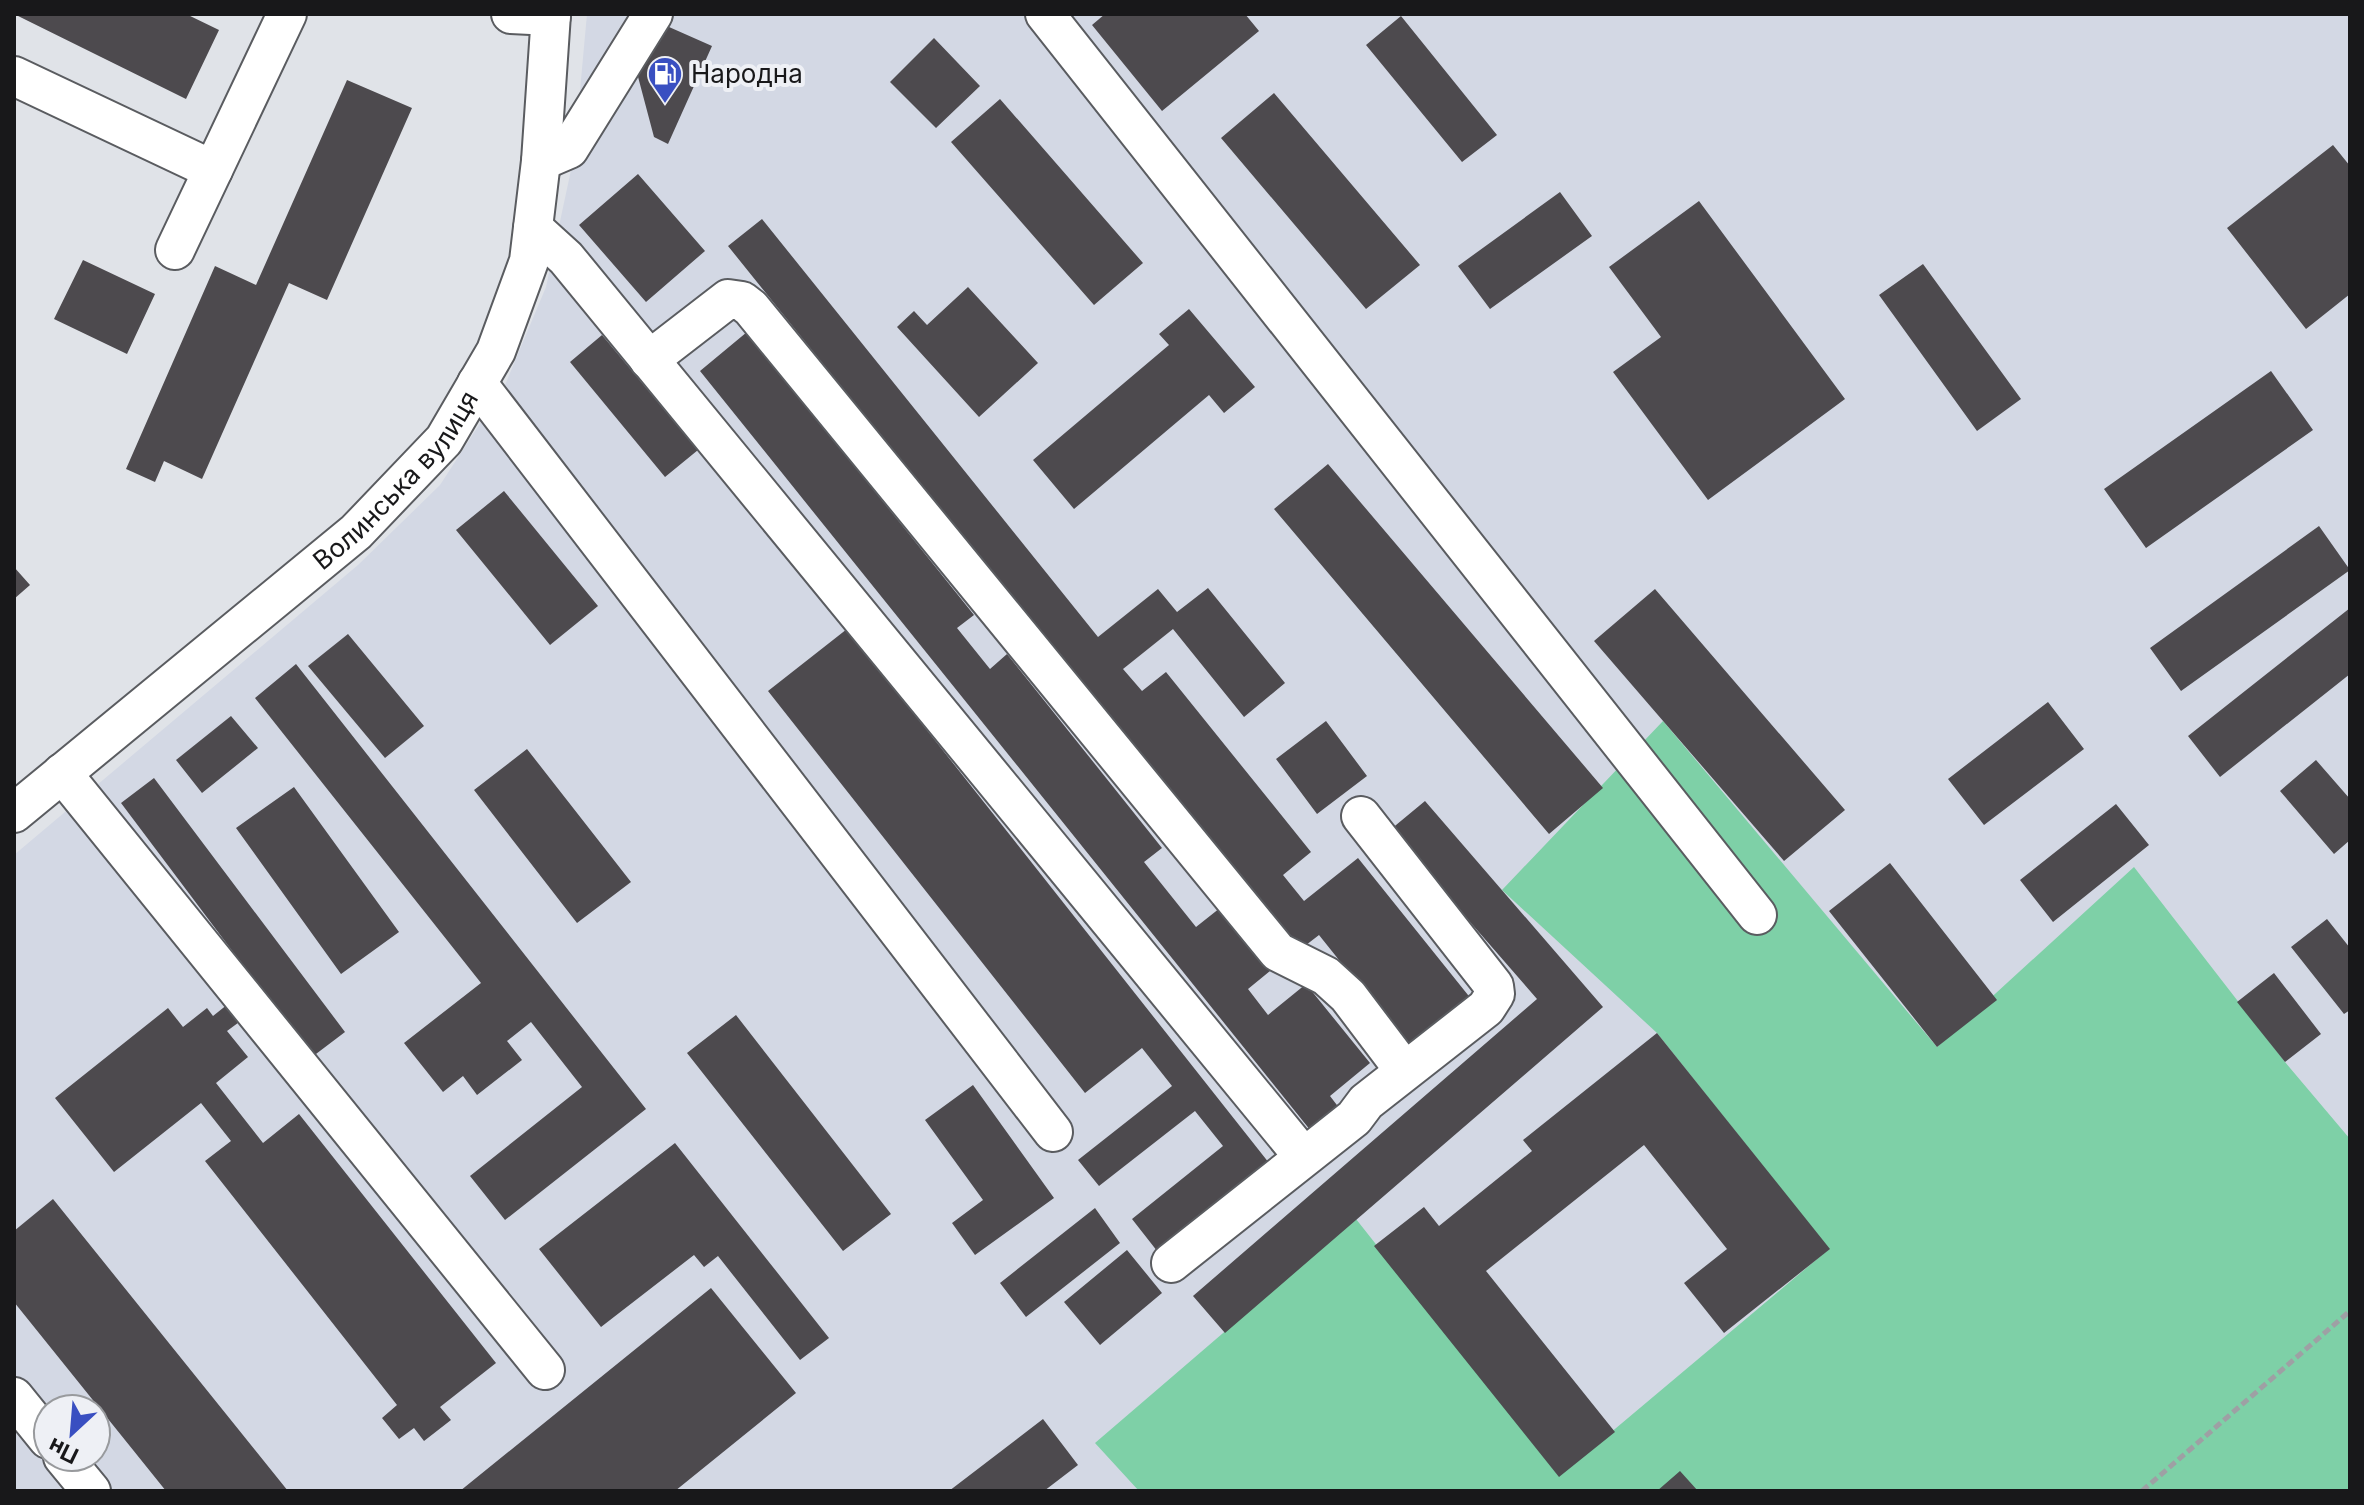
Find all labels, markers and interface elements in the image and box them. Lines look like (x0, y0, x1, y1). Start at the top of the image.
fuel station icon: Народна (646, 55, 684, 105)
place label: Народна (691, 58, 803, 89)
street label: Волинська вулиця (307, 385, 484, 576)
north arrow (32, 1393, 112, 1473)
text: Пн (44, 1433, 82, 1469)

